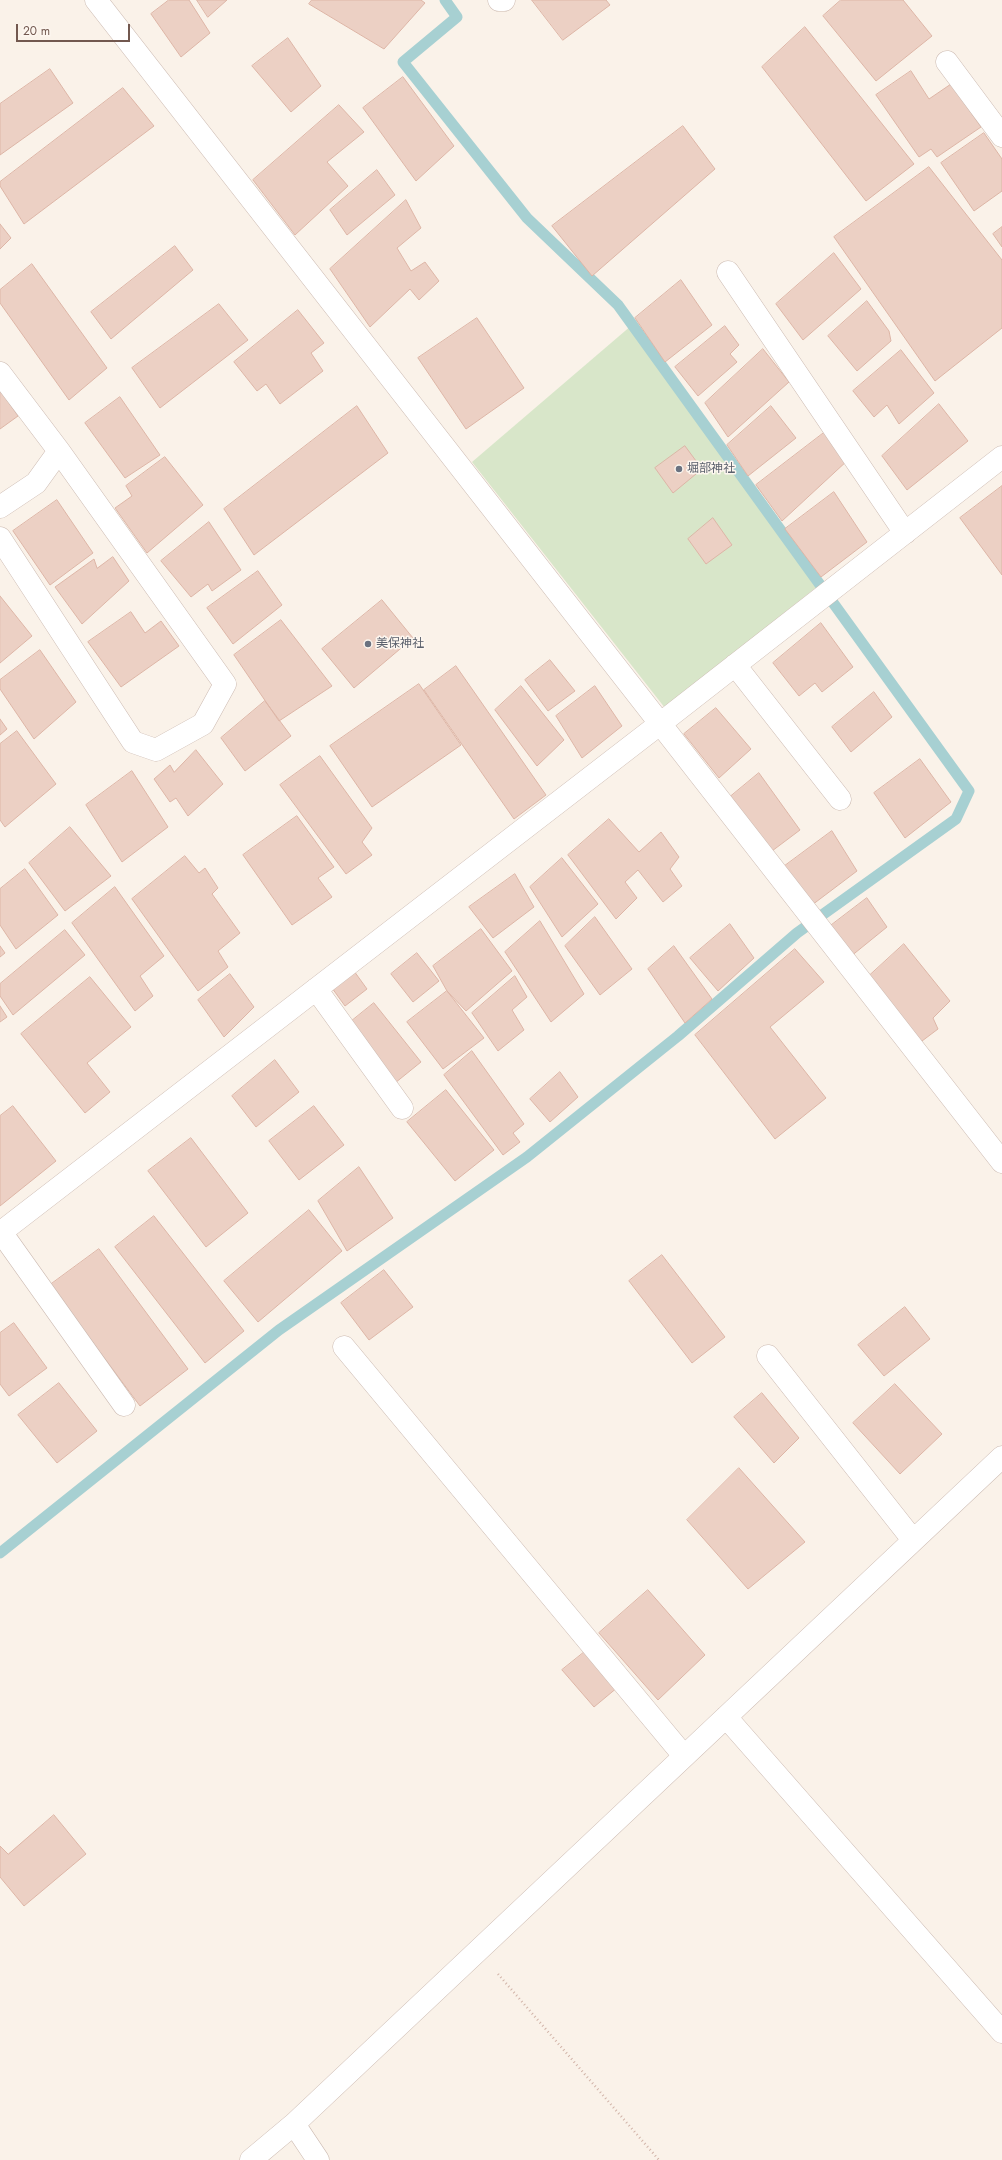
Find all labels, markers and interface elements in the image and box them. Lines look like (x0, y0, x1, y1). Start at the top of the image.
scale bar (18, 16, 132, 42)
text: 20 m (23, 22, 50, 40)
place label: 堀部神社 (687, 462, 735, 476)
marker: 堀部神社 (674, 464, 684, 474)
place label: 美保神社 (376, 637, 424, 651)
marker: 美保神社 (363, 639, 373, 649)

